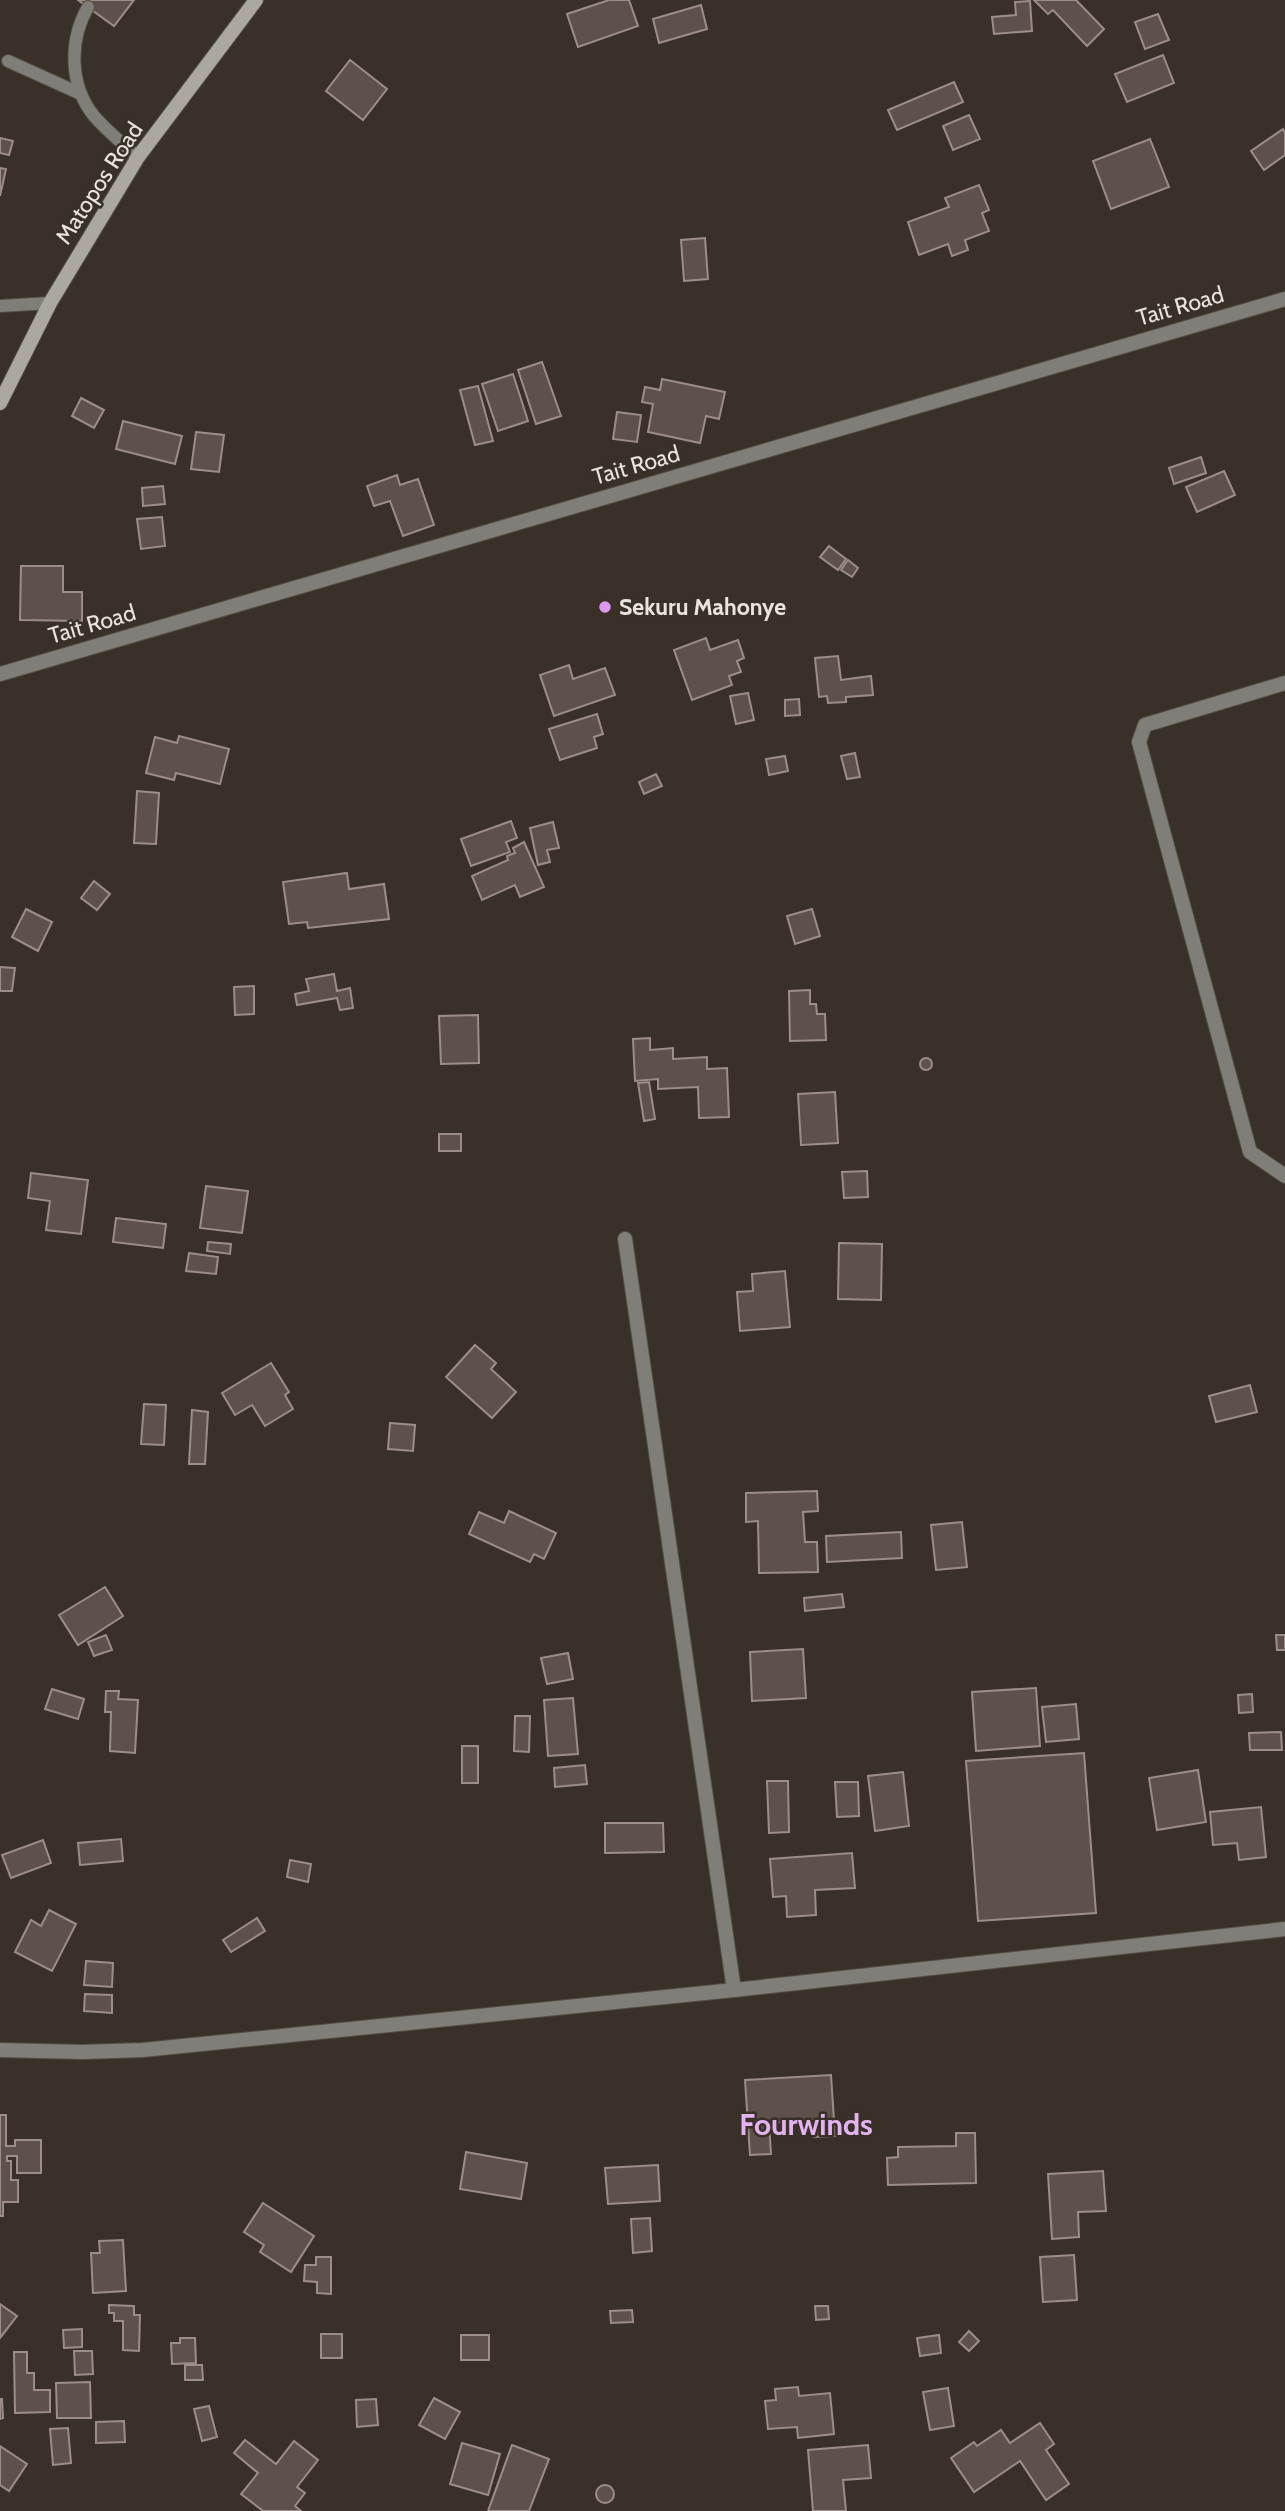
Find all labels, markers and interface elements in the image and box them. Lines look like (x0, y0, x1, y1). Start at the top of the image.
street label: Matopos Road (49, 117, 149, 249)
street label: Tait Road (1133, 280, 1227, 332)
street label: Tait Road (589, 439, 683, 491)
place label: Sekuru Mahonye (619, 593, 786, 621)
street label: Tait Road (45, 598, 139, 650)
marker: Sekuru Mahonye (597, 599, 613, 615)
district label: Fourwinds (739, 2106, 873, 2143)

